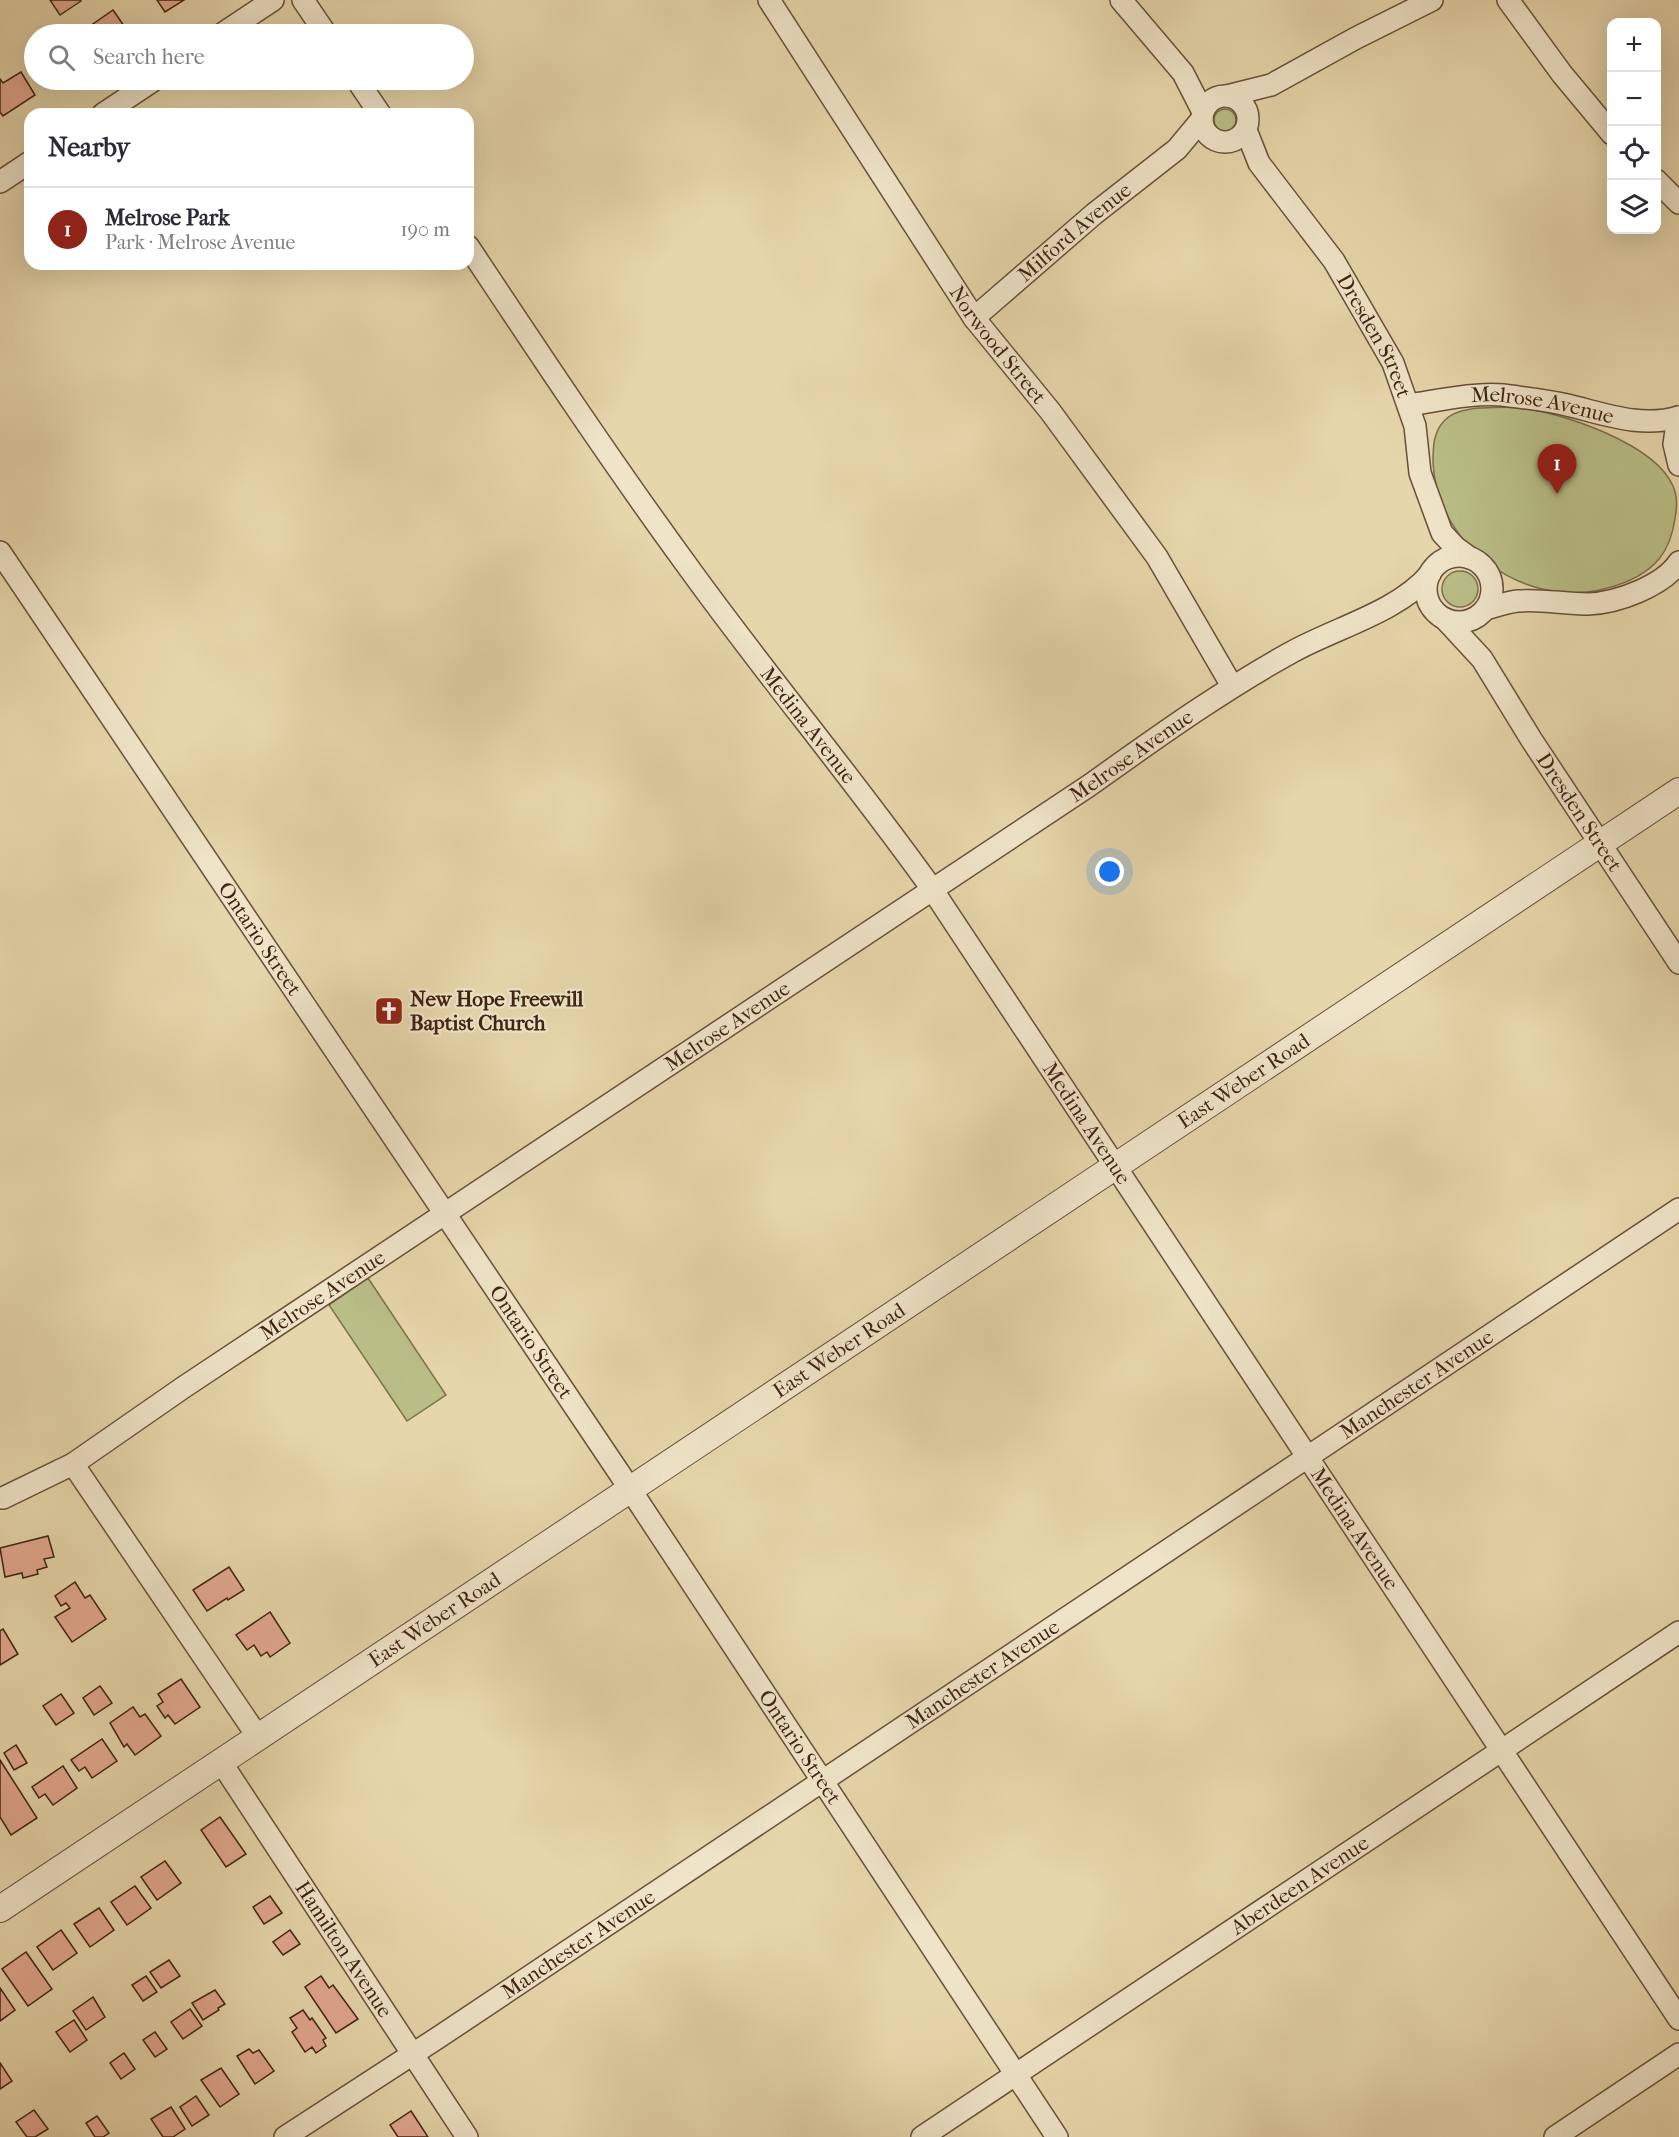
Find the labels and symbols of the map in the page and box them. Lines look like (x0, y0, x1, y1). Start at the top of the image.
street label: Milford Avenue (1013, 178, 1136, 287)
street label: Dresden Street (1332, 269, 1416, 401)
street label: Norwood Street (944, 281, 1051, 409)
street label: Melrose Avenue (1470, 382, 1616, 428)
pin: 1 (1538, 444, 1576, 494)
street label: Medina Avenue (756, 662, 861, 788)
street label: Melrose Avenue (1065, 705, 1197, 807)
street label: Dresden Street (1532, 748, 1627, 876)
your location (1095, 857, 1124, 886)
street label: Ontario Street (213, 877, 307, 1000)
street label: Melrose Avenue (660, 976, 794, 1076)
place label: New Hope Freewill Baptist Church (410, 987, 583, 1035)
church icon: New Hope Freewill Baptist Church (373, 995, 405, 1027)
street label: East Weber Road (1173, 1028, 1315, 1134)
street label: Medina Avenue (1038, 1058, 1136, 1189)
street label: Melrose Avenue (255, 1245, 389, 1345)
street label: Ontario Street (485, 1281, 578, 1404)
street label: East Weber Road (768, 1297, 910, 1403)
street label: Manchester Avenue (1335, 1325, 1498, 1444)
street label: Medina Avenue (1306, 1463, 1404, 1594)
street label: East Weber Road (364, 1567, 506, 1672)
street label: Manchester Avenue (901, 1614, 1064, 1734)
street label: Ontario Street (754, 1685, 846, 1809)
street label: Aberdeen Avenue (1225, 1831, 1373, 1940)
street label: Hamilton Avenue (290, 1877, 397, 2022)
street label: Manchester Avenue (497, 1884, 659, 2004)

